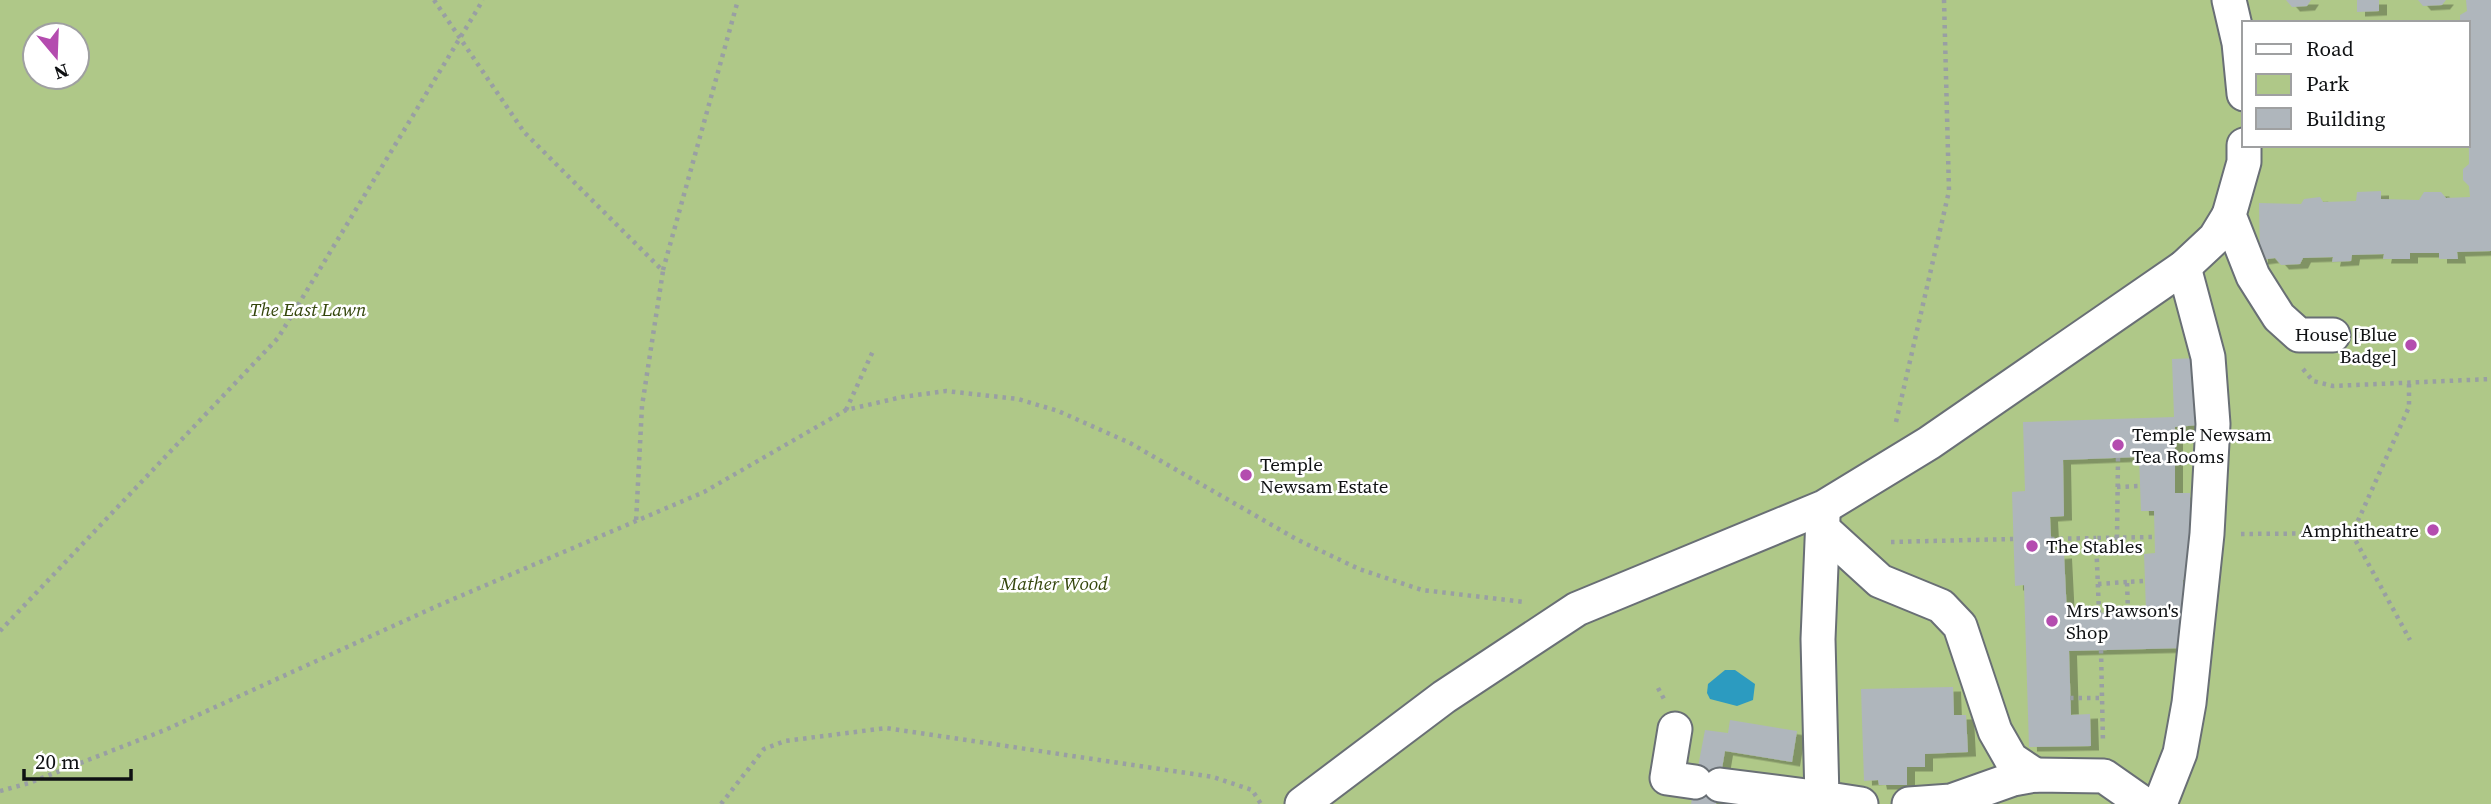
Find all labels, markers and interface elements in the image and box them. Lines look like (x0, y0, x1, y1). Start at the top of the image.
north arrow (21, 21, 91, 91)
legend (2242, 21, 2470, 147)
text: Road (2306, 34, 2354, 63)
text: N (51, 58, 72, 87)
text: Park (2306, 69, 2350, 98)
text: Building (2306, 104, 2385, 133)
park label: The East Lawn (250, 296, 367, 322)
place label: House [Blue Badge] (2295, 321, 2397, 369)
marker: House [Blue Badge] (2403, 337, 2419, 353)
place label: Temple Newsam Tea Rooms (2132, 421, 2272, 469)
marker: Temple Newsam Tea Rooms (2110, 437, 2126, 453)
place label: Temple Newsam Estate (1260, 451, 1388, 499)
marker: Temple Newsam Estate (1238, 467, 1254, 483)
place label: Amphitheatre (2301, 517, 2419, 543)
marker: Amphitheatre (2425, 522, 2441, 538)
place label: The Stables (2046, 533, 2143, 559)
marker: The Stables (2024, 538, 2040, 554)
park label: Mather Wood (999, 570, 1108, 596)
place label: Mrs Pawson's Shop (2066, 597, 2179, 645)
marker: Mrs Pawson's Shop (2044, 613, 2060, 629)
scale bar (24, 738, 131, 782)
text: 20 m (35, 747, 80, 776)

